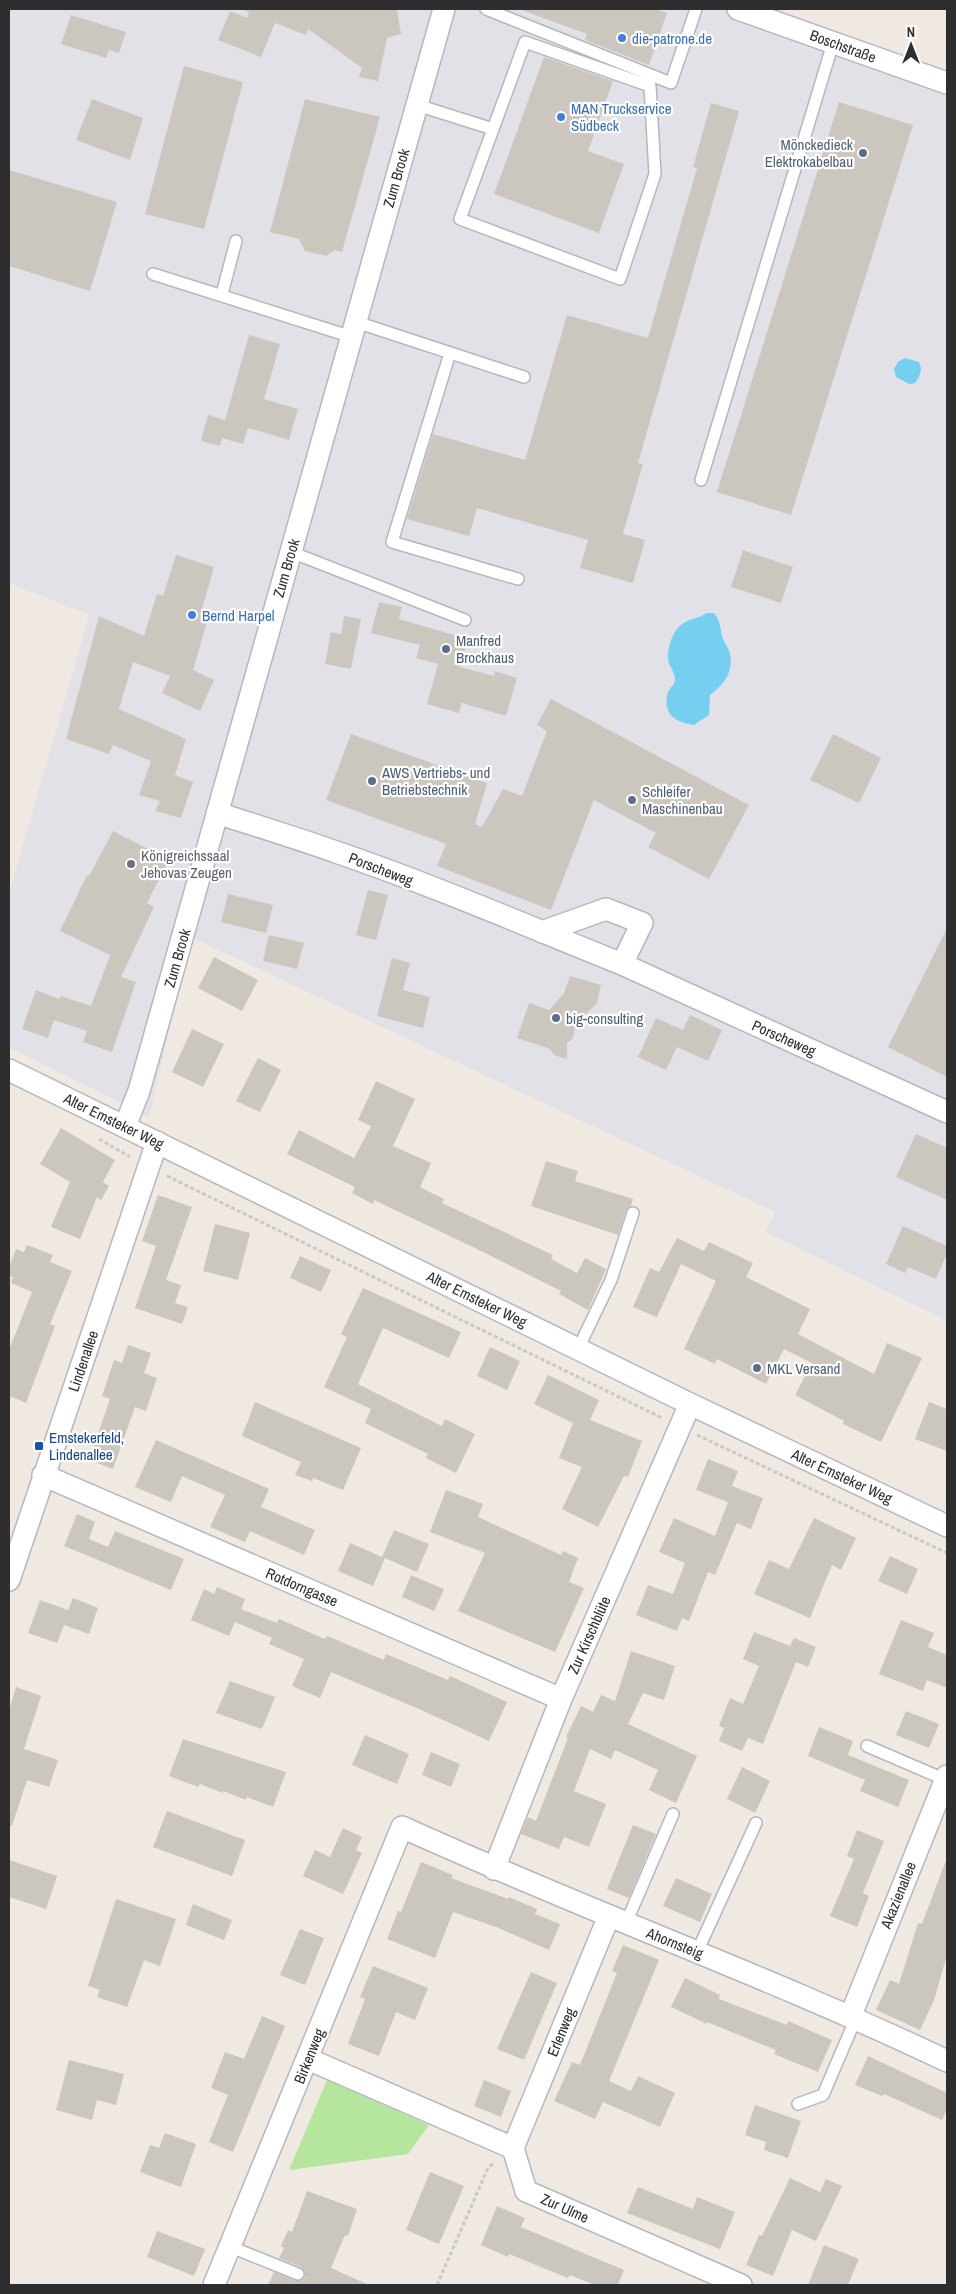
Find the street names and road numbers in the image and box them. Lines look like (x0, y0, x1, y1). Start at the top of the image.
street label: Boschstraße (807, 24, 879, 68)
street label: Zum Brook (378, 145, 415, 210)
street label: Zum Brook (268, 535, 305, 600)
street label: Porscheweg (346, 847, 417, 891)
street label: Zum Brook (159, 925, 196, 990)
street label: Porscheweg (749, 1015, 819, 1061)
street label: Alter Emsteker Weg (59, 1087, 168, 1154)
street label: Alter Emsteker Weg (422, 1265, 531, 1332)
street label: Lindenallee (63, 1327, 103, 1394)
street label: Alter Emsteker Weg (787, 1443, 896, 1509)
street label: Rotdorngasse (263, 1562, 341, 1612)
street label: Zur Kirschblüte (562, 1592, 616, 1677)
street label: Akazienallee (875, 1858, 921, 1933)
street label: Ahornsteig (643, 1922, 707, 1964)
street label: Erlenweg (542, 2004, 580, 2060)
street label: Birkenweg (288, 2025, 330, 2087)
street label: Zur Ulme (538, 2188, 593, 2228)

